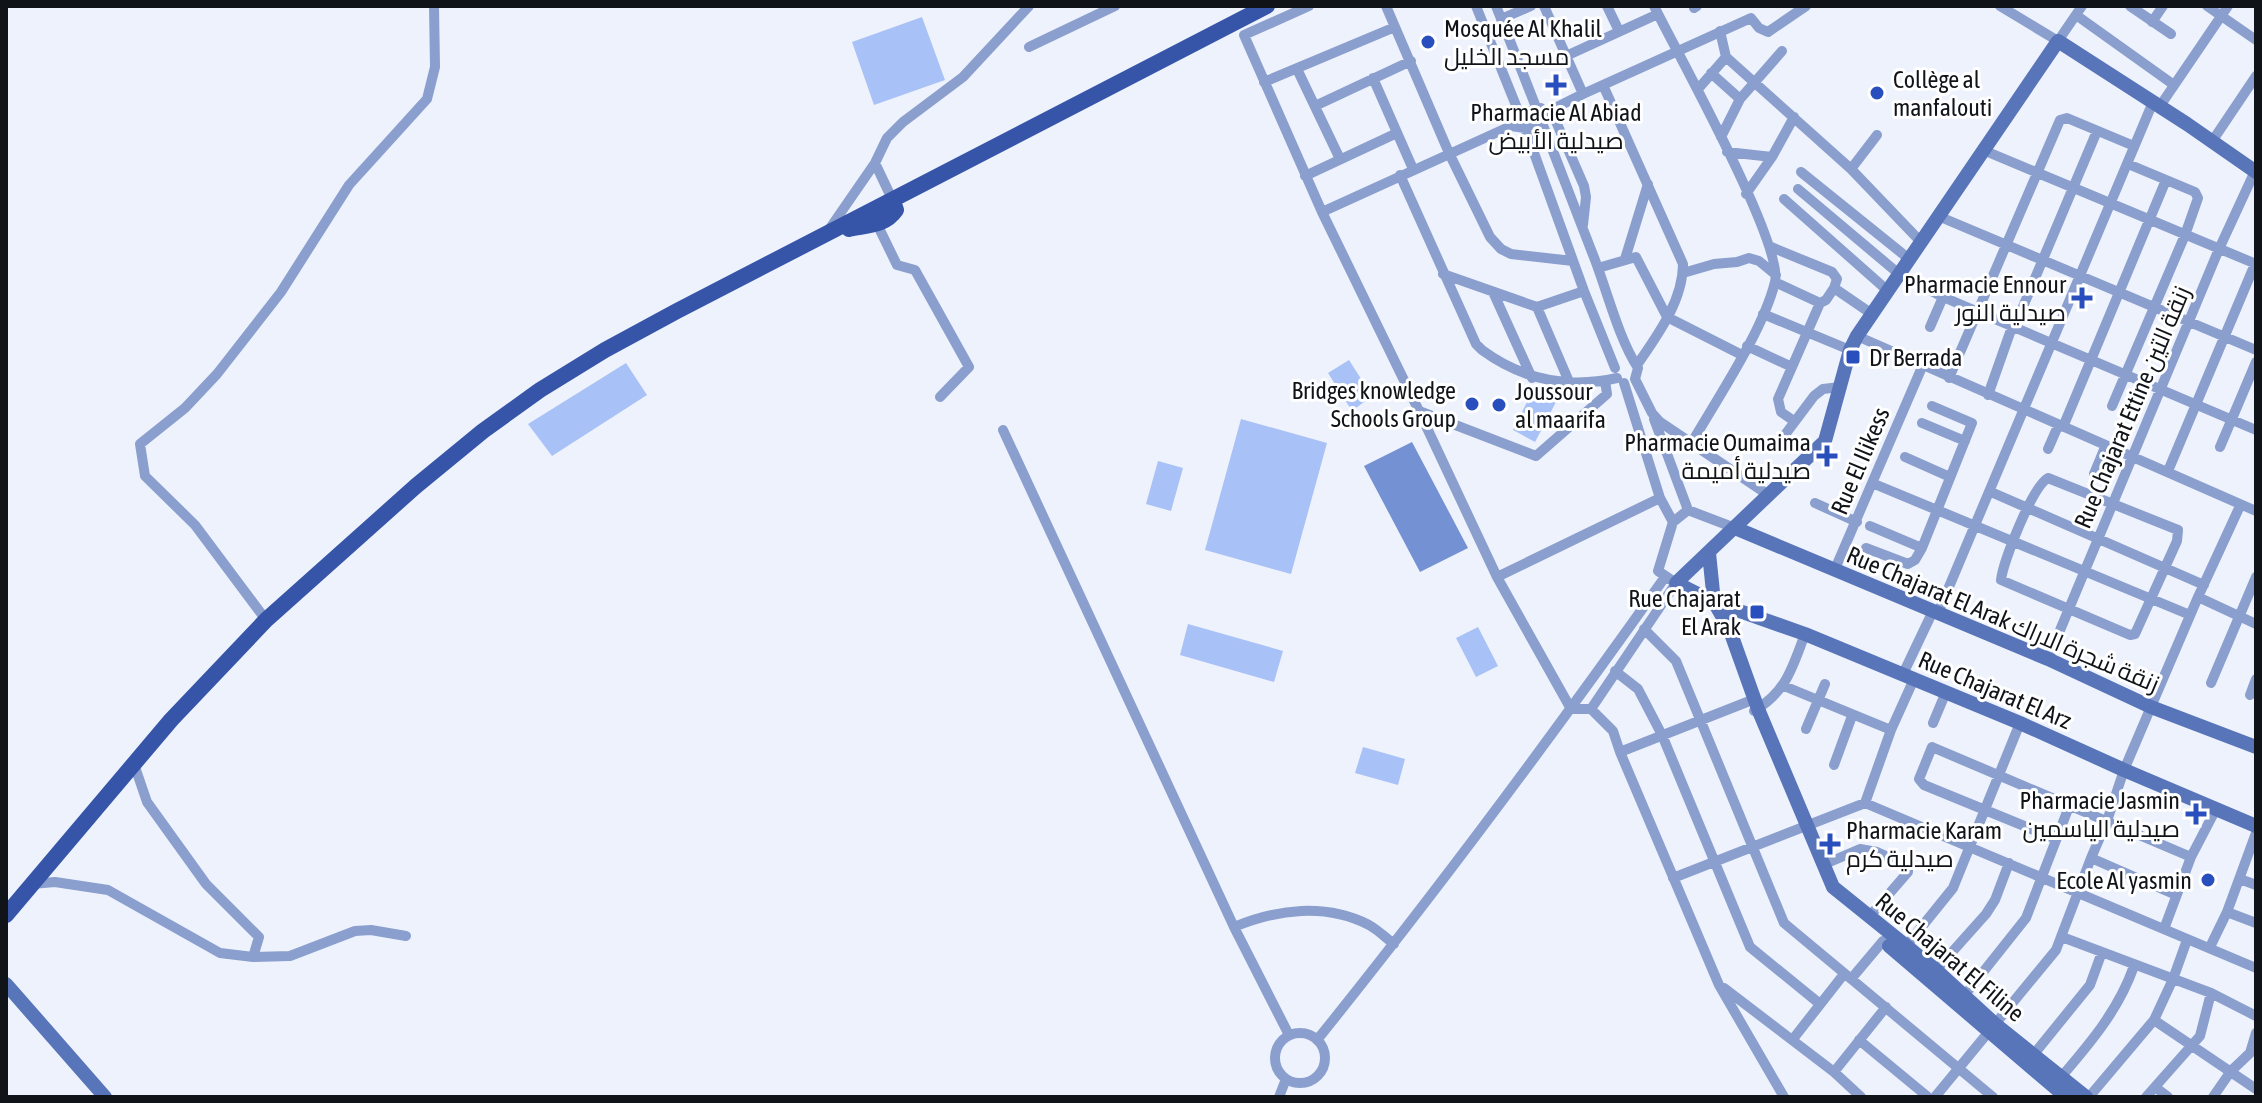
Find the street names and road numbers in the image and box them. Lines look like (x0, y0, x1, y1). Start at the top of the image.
street label: Rue Chajarat Ettine زنقة التين (2069, 282, 2196, 533)
street label: Rue El Ilikess (1825, 403, 1895, 519)
street label: Rue Chajarat El Arak زنقة شجرة الاراك (1843, 541, 2163, 697)
street label: Rue Chajarat El Arz (1915, 646, 2076, 734)
street label: Rue Chajarat El Filine (1870, 887, 2030, 1027)

